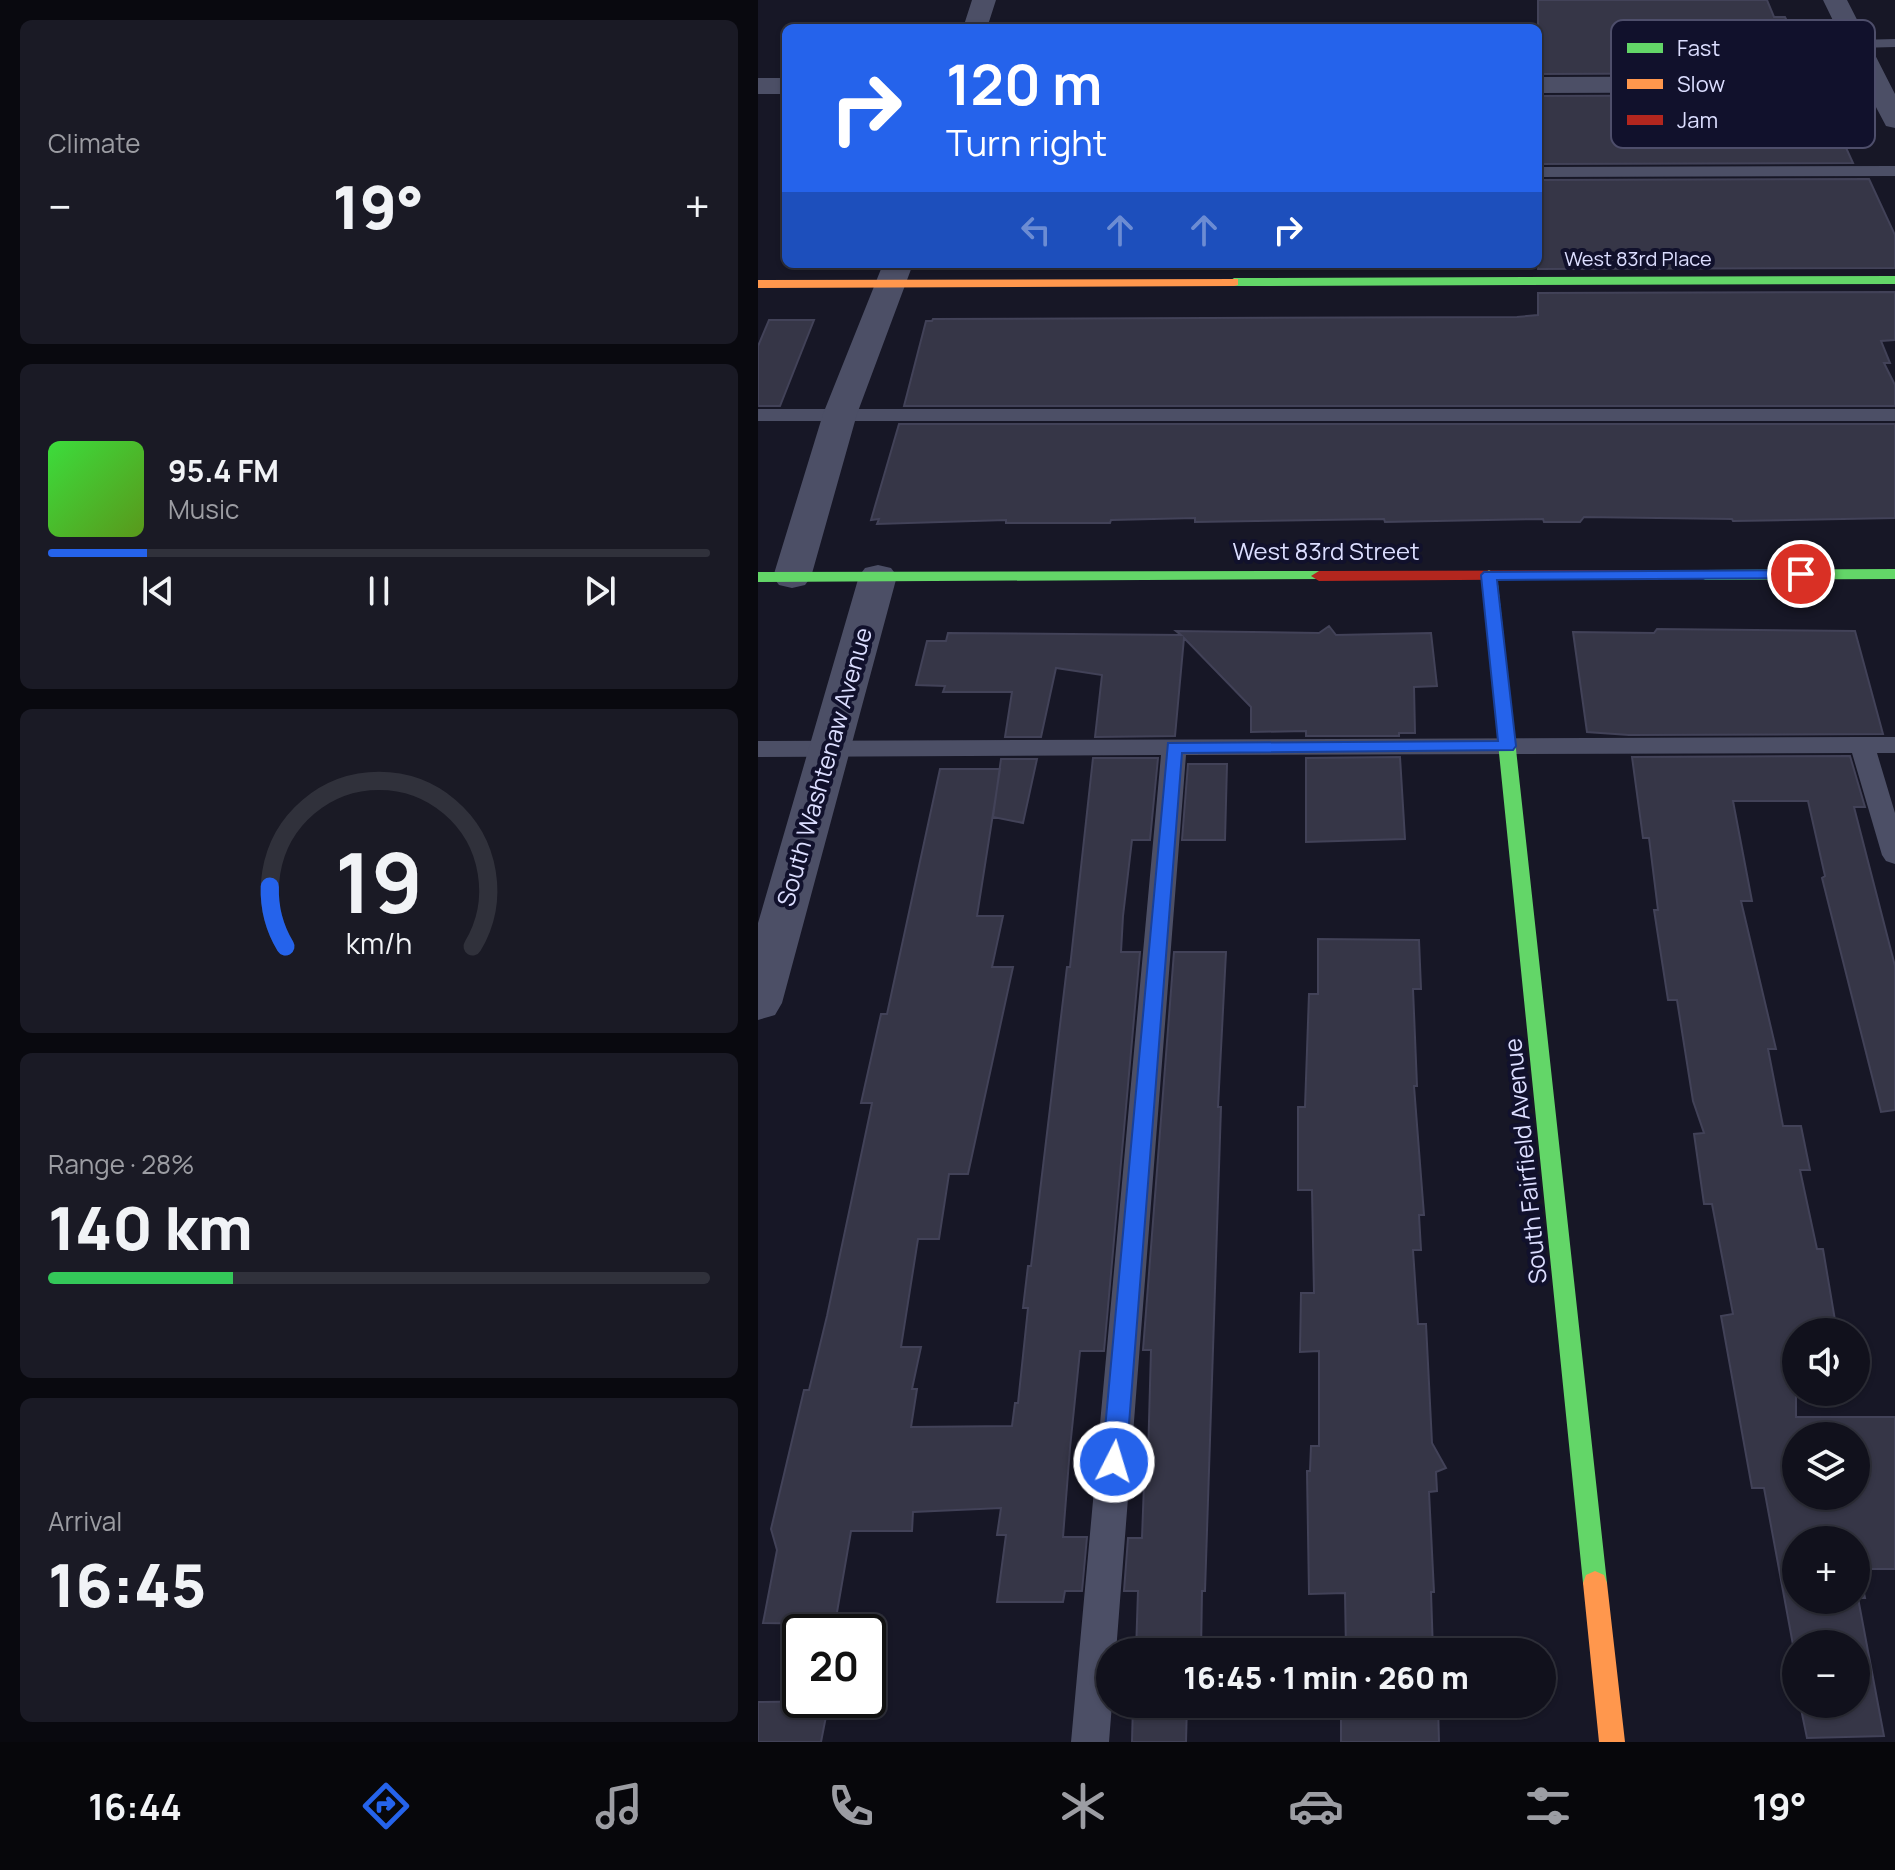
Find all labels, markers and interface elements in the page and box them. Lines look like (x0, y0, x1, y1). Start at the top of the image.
legend (1611, 20, 1875, 148)
text: Fast (1677, 33, 1720, 63)
text: 120 m (946, 45, 1102, 122)
icon: right (814, 56, 918, 160)
text: Slow (1677, 69, 1725, 99)
text: Jam (1677, 105, 1718, 135)
text: Turn right (946, 118, 1107, 167)
text: Climate (48, 125, 140, 161)
text: 19° (332, 165, 424, 247)
text: − (48, 176, 72, 236)
text: + (685, 176, 710, 236)
icon: left (1014, 208, 1058, 252)
icon: ahead (1098, 208, 1142, 252)
icon: ahead (1182, 208, 1226, 252)
icon: right (1266, 208, 1310, 252)
street label: West 83rd Place (1564, 245, 1712, 272)
text: 95.4 FM (168, 450, 279, 491)
text: Music (168, 491, 239, 527)
street label: West 83rd Street (1232, 534, 1420, 567)
pin (1767, 540, 1835, 608)
icon: arrive (1779, 552, 1823, 596)
icon: previous (136, 569, 180, 613)
icon: pause (357, 569, 401, 613)
icon: next (578, 569, 622, 613)
street label: South Washtenaw Avenue (768, 623, 879, 910)
text: 19 (335, 824, 423, 938)
text: km/h (346, 924, 412, 963)
street label: South Fairfield Avenue (1495, 1037, 1554, 1285)
text: Range · 28% (48, 1146, 195, 1182)
text: 140 km (48, 1186, 253, 1268)
map controls (1782, 1318, 1870, 1718)
button: sound (1782, 1318, 1870, 1406)
position arrow (1072, 1420, 1156, 1504)
button: layers (1782, 1422, 1870, 1510)
text: Arrival (48, 1503, 122, 1539)
button: + (1782, 1526, 1870, 1614)
text: 16:45 (48, 1543, 206, 1625)
speed limit sign: 20 (782, 1614, 886, 1718)
button: − (1782, 1630, 1870, 1718)
text: 16:45 · 1 min · 260 m (1183, 1657, 1469, 1698)
icon: directions (358, 1778, 414, 1834)
icon: music (591, 1778, 647, 1834)
icon: phone (823, 1778, 879, 1834)
icon: climate (1055, 1778, 1111, 1834)
icon: car (1288, 1778, 1344, 1834)
icon: filters (1520, 1778, 1576, 1834)
text: 16:44 (88, 1782, 182, 1831)
text: 19° (1752, 1782, 1807, 1831)

